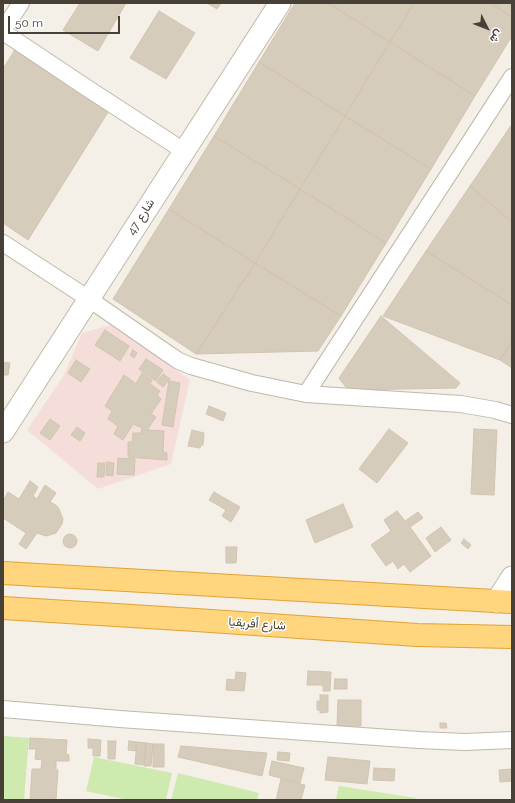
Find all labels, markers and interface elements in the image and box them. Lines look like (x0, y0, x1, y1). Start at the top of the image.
scale bar (10, 8, 122, 34)
north arrow (467, 8, 507, 48)
text: 50 m (15, 16, 43, 30)
text: ش (487, 27, 506, 46)
street label: شارع 47 (124, 196, 158, 238)
street label: شارع أفريقيا (228, 615, 286, 633)

